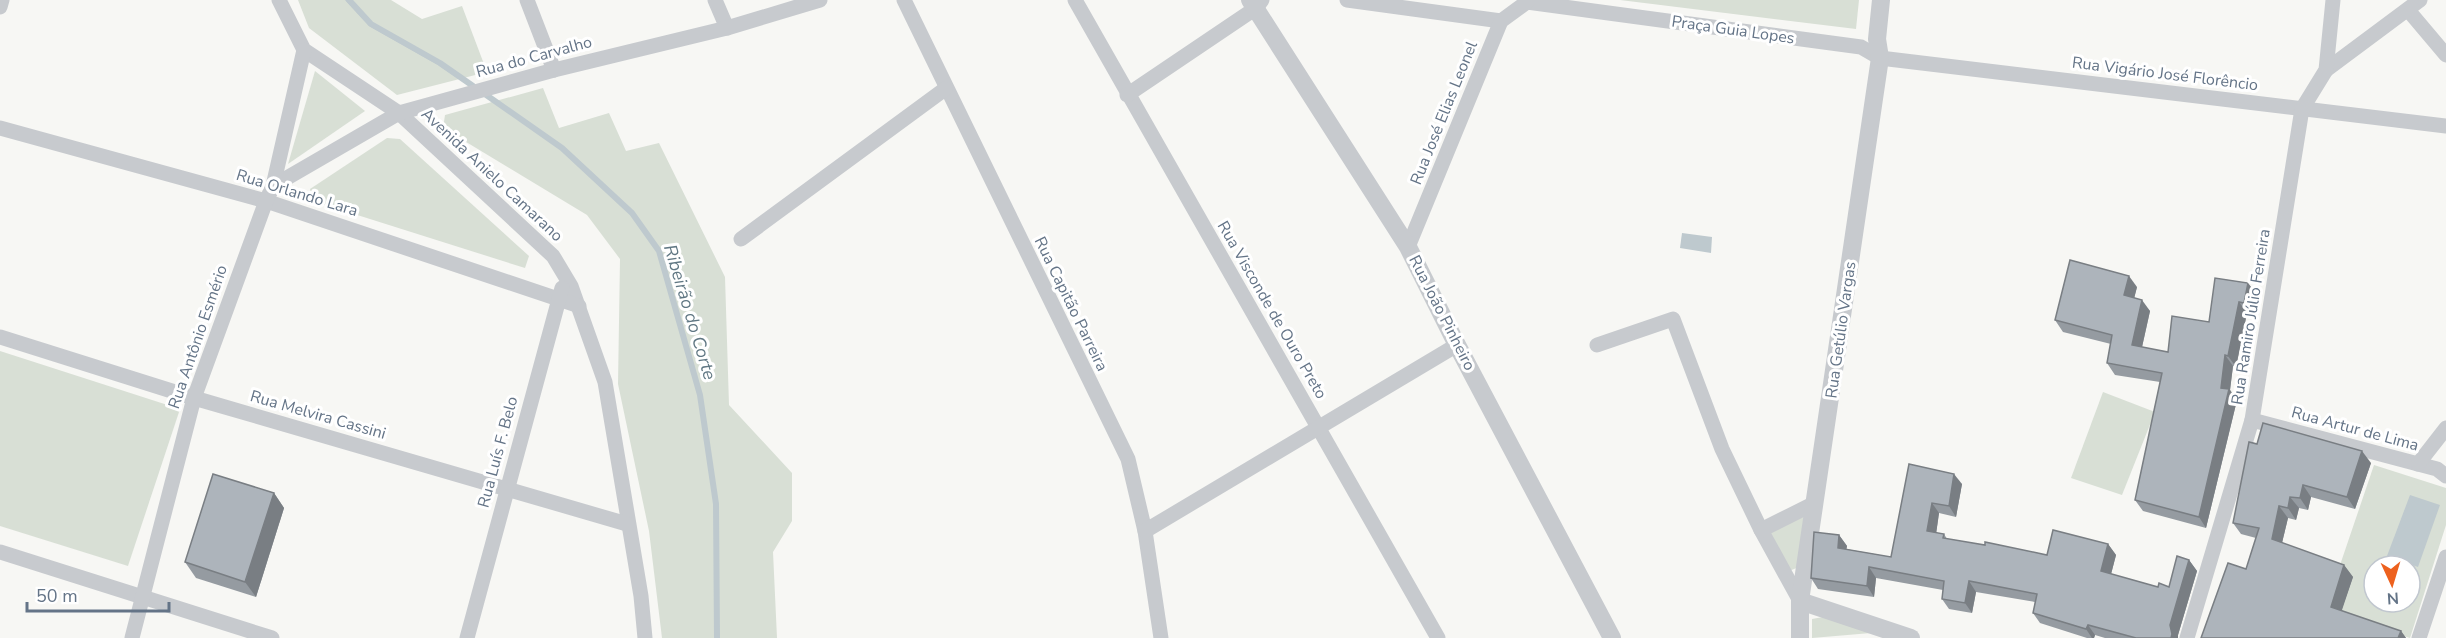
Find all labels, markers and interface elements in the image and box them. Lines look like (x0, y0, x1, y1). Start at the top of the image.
street label: Praça Guia Lopes (1670, 10, 1796, 50)
street label: Rua do Carvalho (474, 31, 594, 83)
street label: Rua José Elias Leonel (1405, 38, 1483, 188)
street label: Rua Vigário José Florêncio (2071, 52, 2259, 96)
street label: Avenida Anielo Camarano (416, 103, 568, 247)
street label: Rua Orlando Lara (233, 164, 361, 222)
street label: Rua Visconde de Ouro Preto (1212, 217, 1332, 403)
street label: Rua Ramiro Júlio Ferreira (2226, 227, 2276, 407)
street label: Rua Capitão Parreira (1029, 233, 1113, 375)
water label: Ribeirão do Corte (658, 241, 722, 383)
street label: Rua João Pinheiro (1403, 252, 1481, 374)
street label: Rua Getúlio Vargas (1820, 260, 1862, 400)
street label: Rua Antônio Esmério (163, 262, 233, 412)
street label: Rua Melvira Cassini (248, 385, 388, 445)
street label: Rua Luís F. Belo (473, 394, 523, 510)
street label: Rua Artur de Lima (2289, 401, 2421, 457)
north arrow (2362, 554, 2422, 614)
scale bar (27, 575, 170, 613)
text: 50 m (36, 584, 78, 608)
text: N (2386, 587, 2400, 609)

